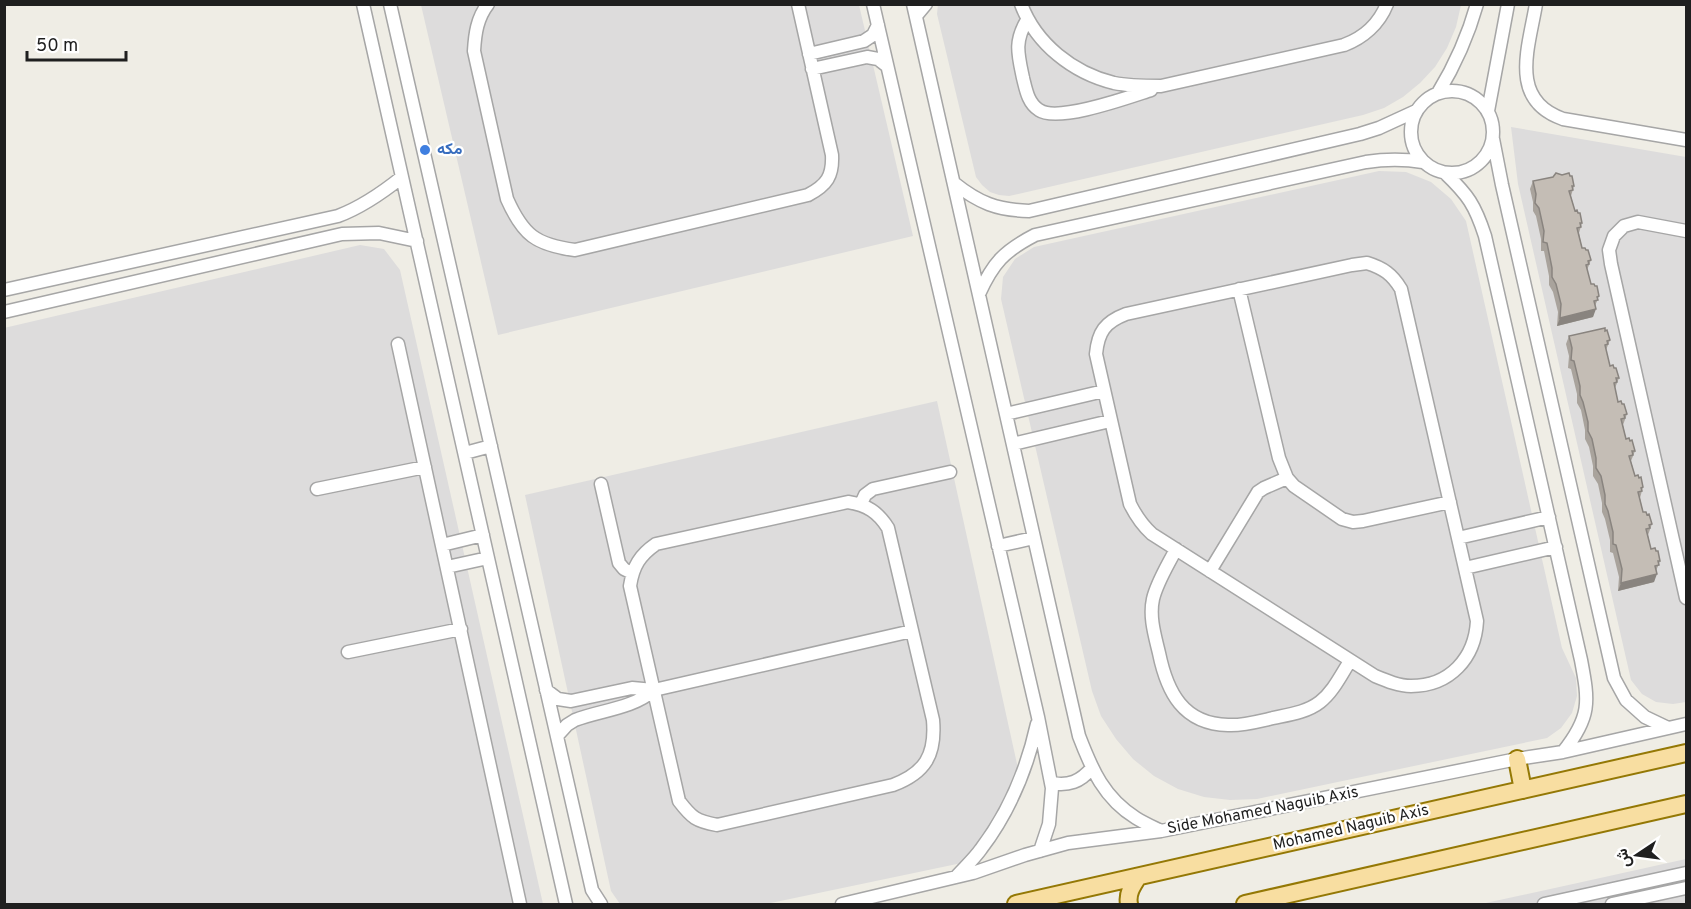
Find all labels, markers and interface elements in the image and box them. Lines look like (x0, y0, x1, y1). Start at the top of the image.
scale bar (27, 24, 126, 62)
text: 50 m (36, 35, 78, 58)
place label: مكه (437, 140, 463, 160)
marker: مكه (418, 143, 432, 157)
street label: Side Mohamed Naguib Axis (1165, 783, 1361, 839)
street label: Mohamed Naguib Axis (1271, 801, 1431, 855)
north arrow (1607, 825, 1667, 885)
text: ش (1612, 846, 1636, 870)

